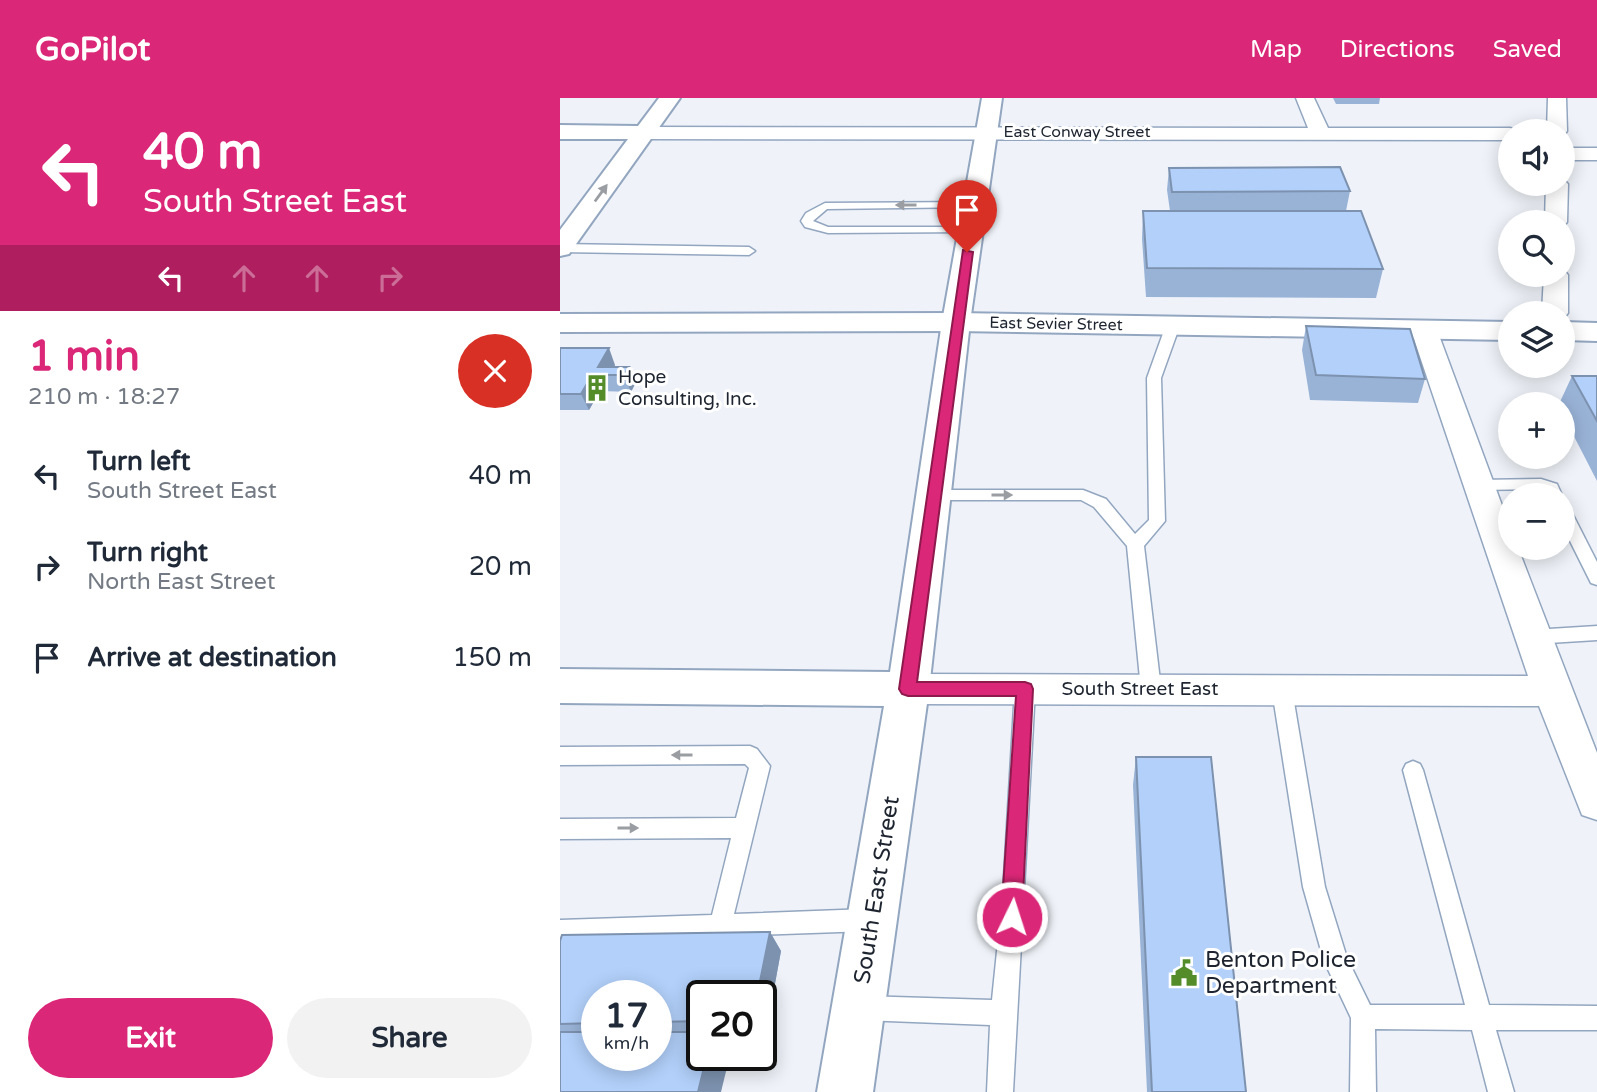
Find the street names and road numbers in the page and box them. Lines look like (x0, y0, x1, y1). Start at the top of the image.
street label: East Conway Street (1003, 122, 1151, 142)
street label: East Sevier Street (989, 313, 1123, 335)
street label: South Street East (1062, 678, 1218, 700)
street label: South East Street (848, 794, 906, 986)

